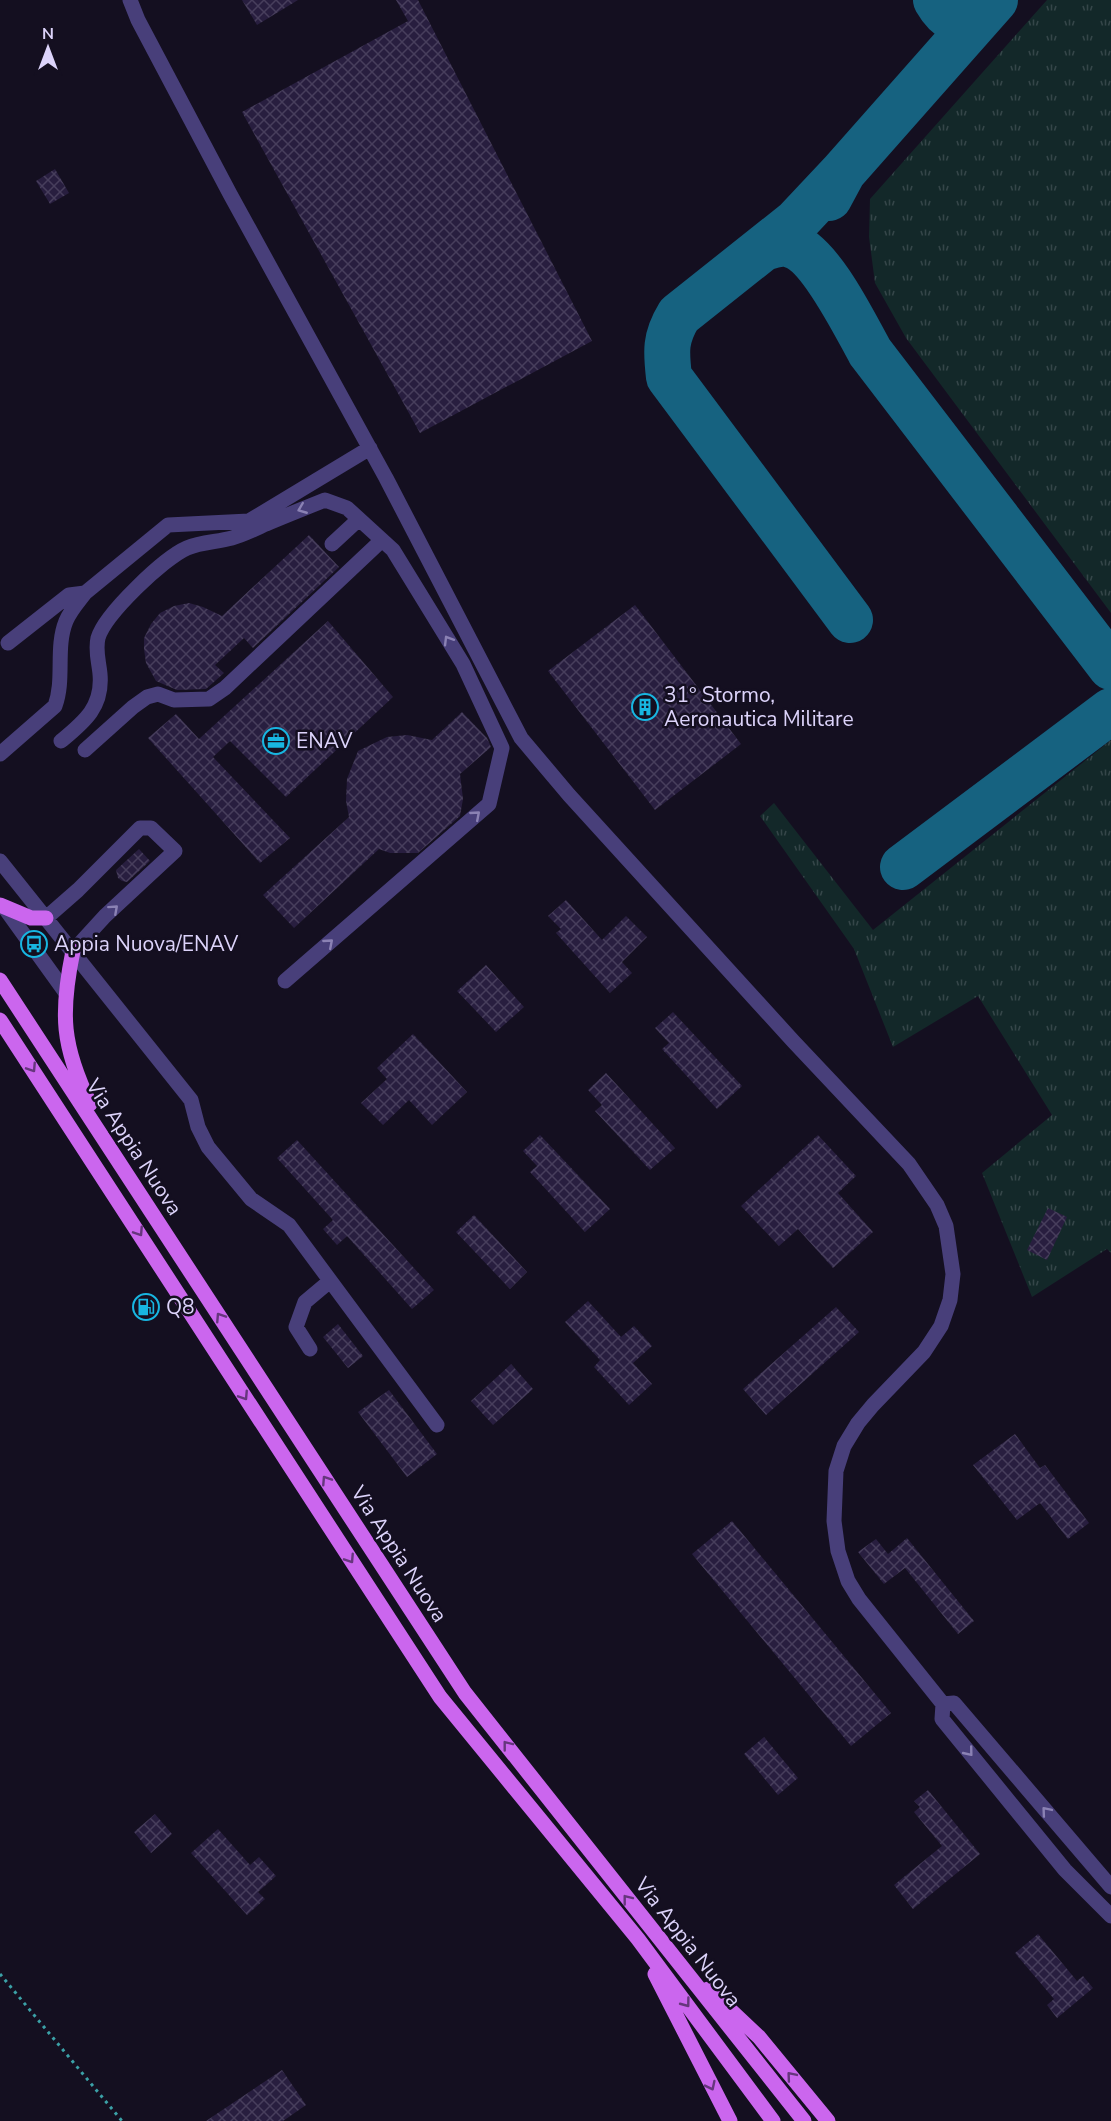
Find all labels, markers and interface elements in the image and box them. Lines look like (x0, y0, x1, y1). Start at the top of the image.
north arrow (18, 18, 78, 78)
text: N (42, 23, 54, 45)
one-way arrow (297, 502, 308, 514)
one-way arrow (444, 636, 456, 646)
place label: 31º Stormo, Aeronautica Militare (664, 681, 854, 733)
building icon: 31º Stormo, Aeronautica Militare (630, 692, 660, 722)
office icon: ENAV (261, 726, 291, 756)
place label: ENAV (296, 727, 353, 755)
one-way arrow (469, 811, 480, 822)
one-way arrow (107, 905, 117, 916)
bus stop icon: Appia Nuova/ENAV (19, 929, 49, 959)
place label: Appia Nuova/ENAV (54, 930, 239, 958)
one-way arrow (322, 939, 333, 950)
one-way arrow (25, 1062, 36, 1073)
street label: Via Appia Nuova (79, 1072, 189, 1221)
one-way arrow (131, 1226, 143, 1236)
fuel station icon: Q8 (131, 1292, 161, 1322)
place label: Q8 (166, 1293, 195, 1321)
one-way arrow (215, 1313, 227, 1323)
one-way arrow (237, 1389, 248, 1400)
one-way arrow (322, 1476, 333, 1487)
street label: Via Appia Nuova (344, 1479, 454, 1628)
one-way arrow (343, 1553, 354, 1564)
one-way arrow (503, 1741, 514, 1752)
one-way arrow (962, 1746, 973, 1757)
one-way arrow (1042, 1807, 1053, 1818)
street label: Via Appia Nuova (628, 1870, 748, 2013)
one-way arrow (624, 1894, 635, 1905)
one-way arrow (678, 1997, 689, 2008)
one-way arrow (787, 2072, 798, 2083)
one-way arrow (704, 2079, 715, 2090)

